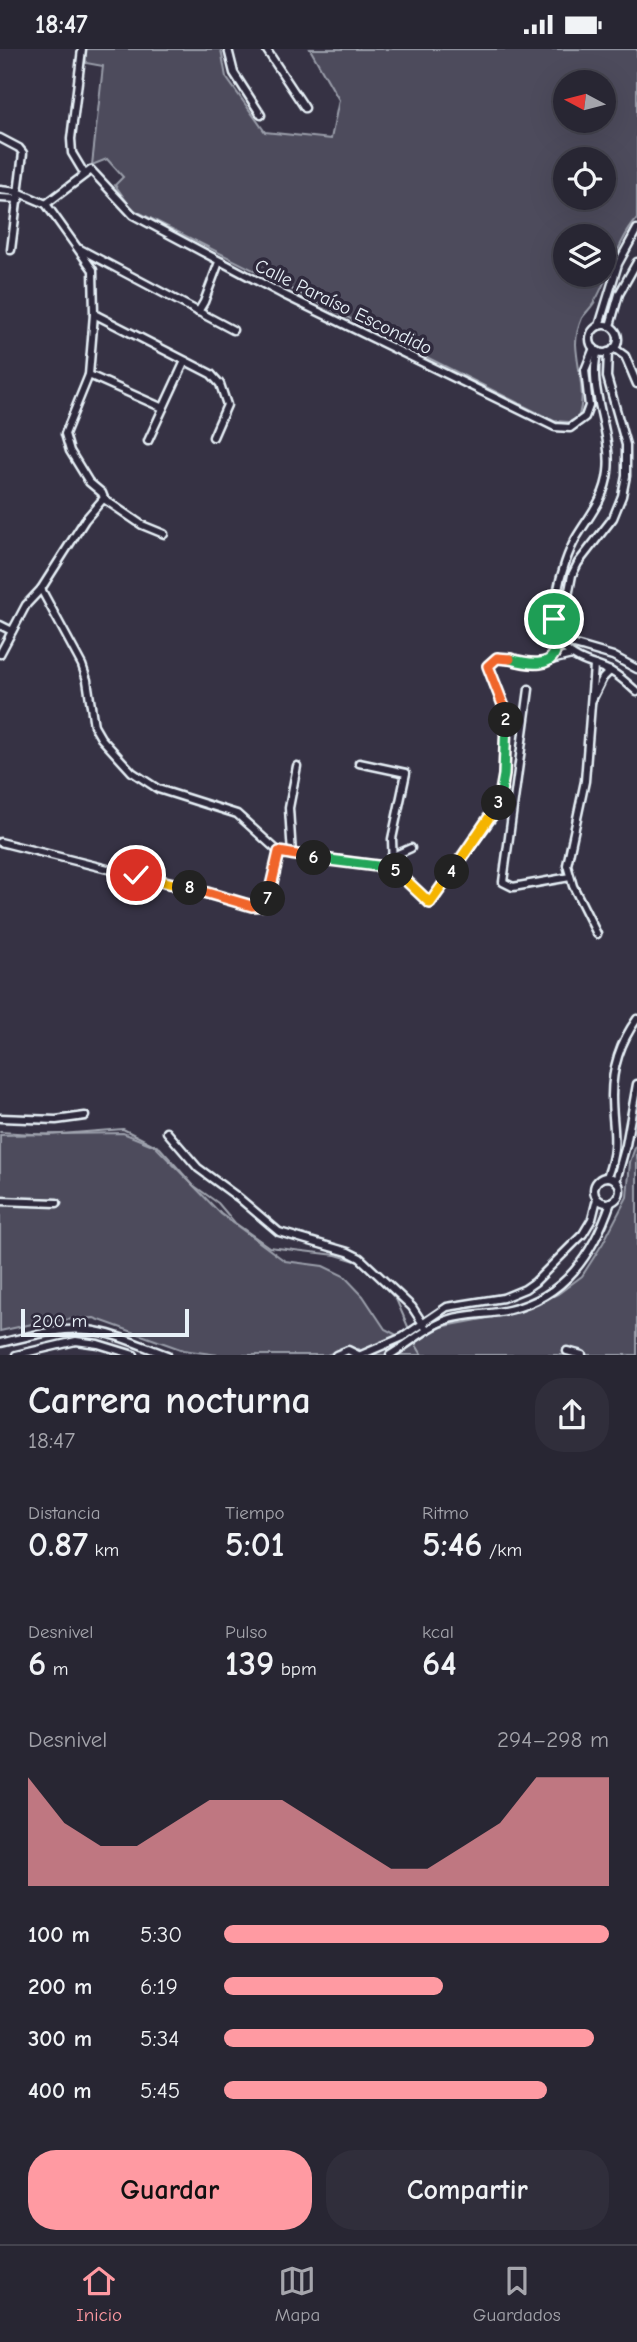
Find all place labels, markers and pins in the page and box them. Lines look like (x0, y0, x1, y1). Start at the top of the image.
pin (524, 589, 584, 649)
pin: 2 (489, 703, 524, 737)
pin: 3 (482, 785, 516, 821)
pin: 6 (296, 841, 332, 875)
pin (106, 845, 166, 905)
pin: 5 (378, 853, 414, 889)
pin: 4 (434, 855, 470, 889)
pin: 8 (172, 871, 208, 905)
pin: 7 (250, 881, 286, 917)

